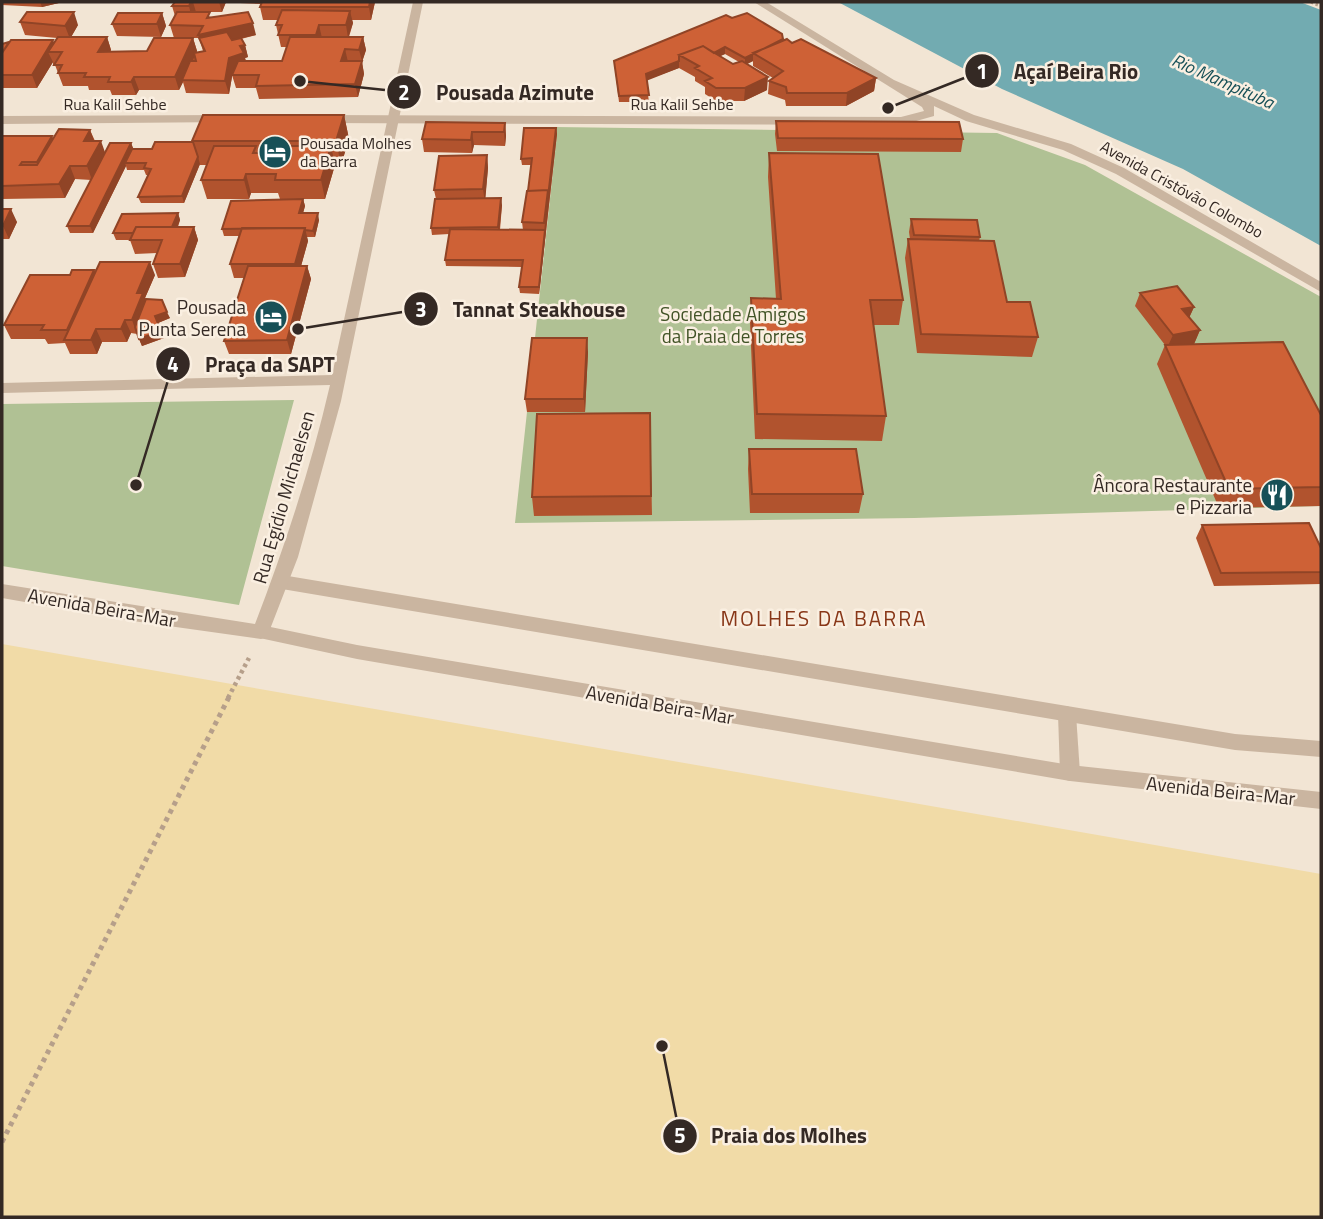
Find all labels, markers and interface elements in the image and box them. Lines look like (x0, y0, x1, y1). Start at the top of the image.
water label: Rio Mampituba (1168, 47, 1279, 116)
callout: Açaí Beira Rio (964, 50, 1152, 92)
text: 1 (976, 55, 988, 87)
text: Açaí Beira Rio (1014, 55, 1138, 87)
callout: Pousada Azimute (387, 71, 608, 113)
text: 2 (398, 76, 410, 108)
text: Pousada Azimute (436, 76, 594, 108)
street label: Rua Kalil Sehbe (63, 92, 167, 116)
street label: Rua Kalil Sehbe (630, 92, 734, 116)
place label: Pousada Molhes da Barra (300, 131, 411, 173)
hotel icon: Pousada Molhes da Barra (256, 133, 294, 171)
street label: Avenida Cristóvão Colombo (1096, 134, 1268, 244)
callout: Tannat Steakhouse (403, 288, 639, 330)
place label: Pousada Punta Serena (139, 292, 246, 343)
text: 3 (415, 293, 427, 325)
text: Tannat Steakhouse (453, 293, 625, 325)
hotel icon: Pousada Punta Serena (252, 298, 290, 336)
park label: Sociedade Amigos da Praia de Torres (660, 299, 806, 350)
callout: Praça da SAPT (156, 343, 349, 385)
text: 4 (167, 348, 179, 380)
text: Praça da SAPT (205, 348, 335, 380)
street label: Rua Egídio Michaelsen (244, 407, 322, 587)
place label: Âncora Restaurante e Pizzaria (1093, 470, 1252, 521)
restaurant icon: Âncora Restaurante e Pizzaria (1258, 476, 1296, 514)
street label: Avenida Beira-Mar (26, 580, 179, 634)
district label: MOLHES DA BARRA (720, 602, 928, 634)
street label: Avenida Beira-Mar (584, 677, 737, 731)
street label: Avenida Beira-Mar (1145, 768, 1297, 812)
callout: Praia dos Molhes (662, 1115, 881, 1157)
text: 5 (674, 1119, 686, 1151)
text: Praia dos Molhes (711, 1119, 867, 1151)

